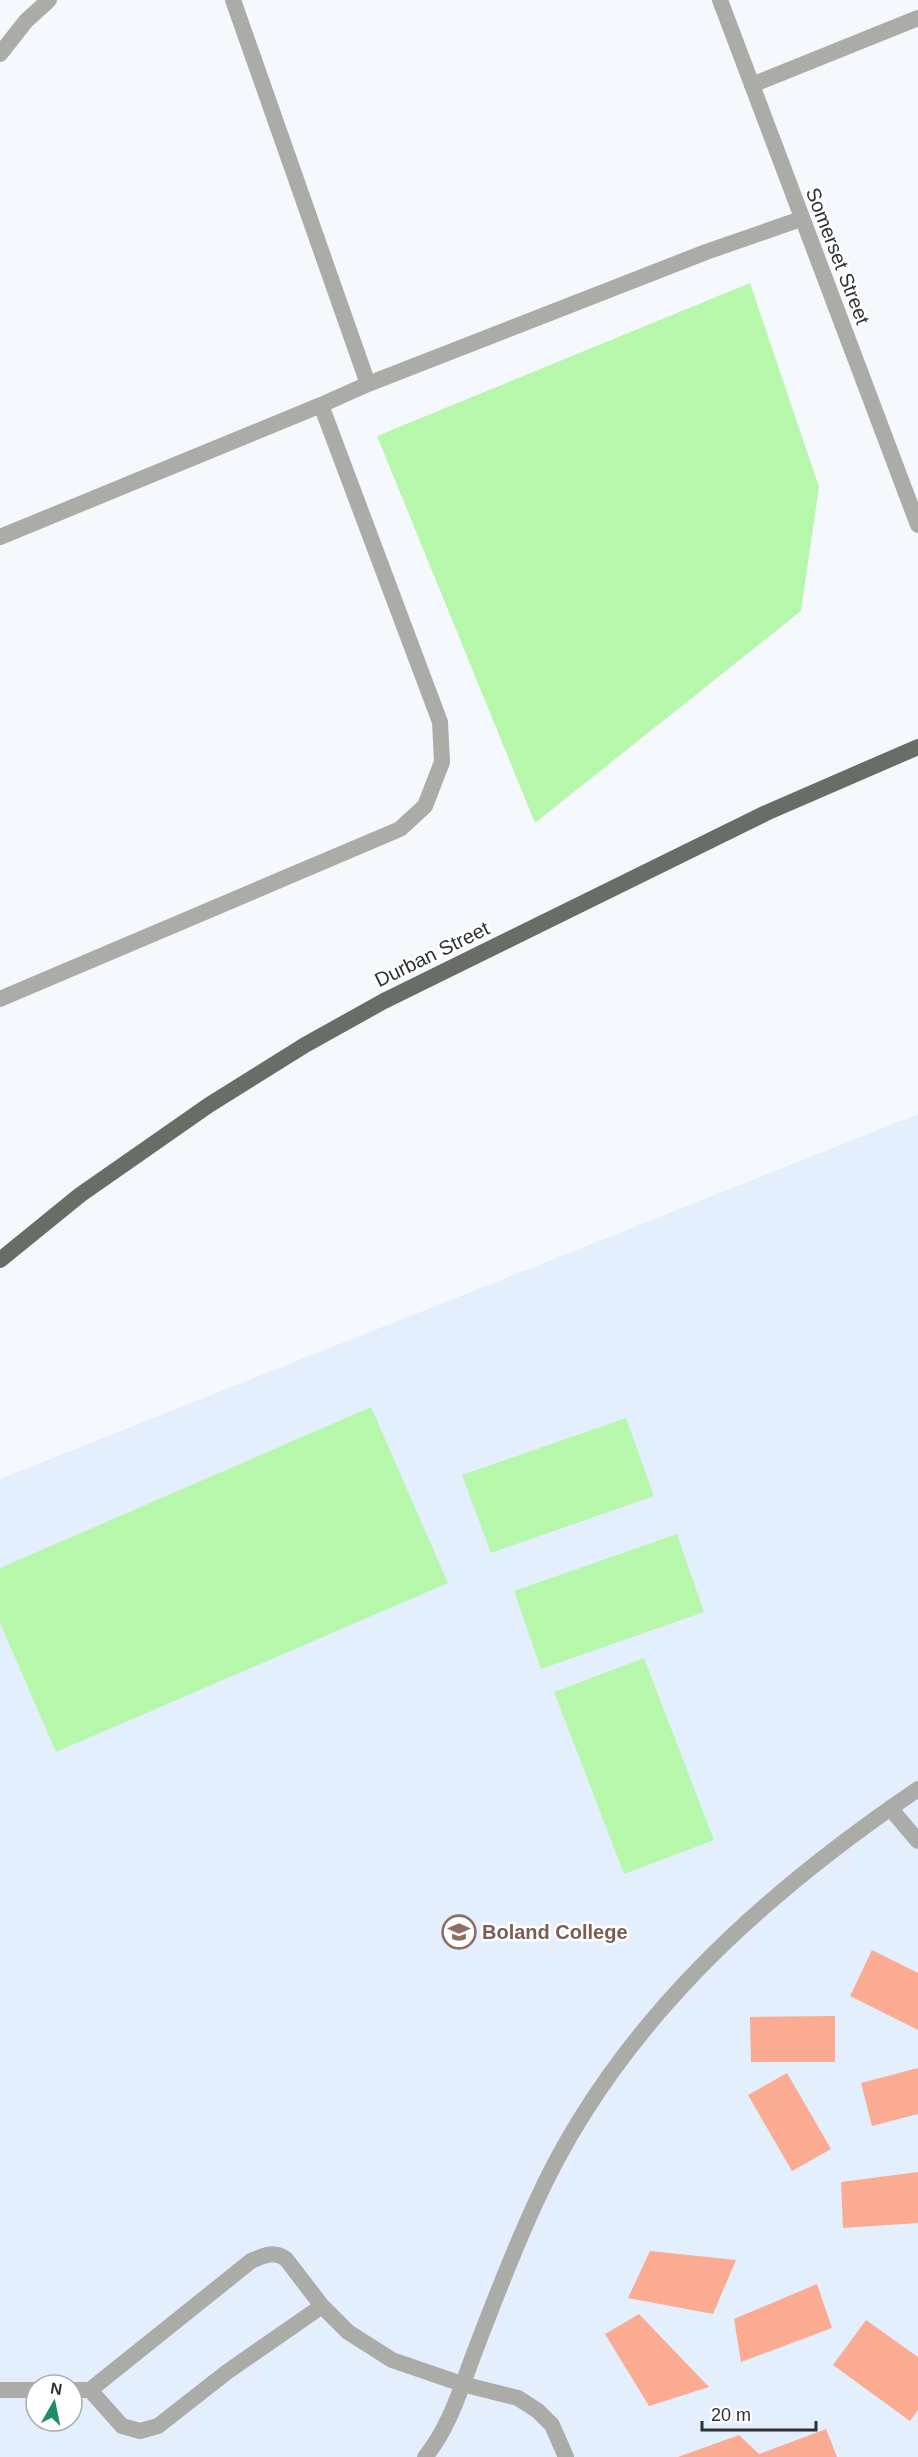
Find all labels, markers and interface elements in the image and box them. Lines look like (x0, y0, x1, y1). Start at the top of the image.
street label: Somerset Street (802, 185, 874, 328)
street label: Durban Street (371, 917, 493, 991)
school or university icon: Boland College (441, 1914, 477, 1950)
place label: Boland College (482, 1921, 628, 1943)
north arrow (24, 2373, 84, 2433)
text: N (49, 2379, 63, 2398)
scale bar (702, 2394, 816, 2432)
text: 20 m (711, 2405, 751, 2425)

